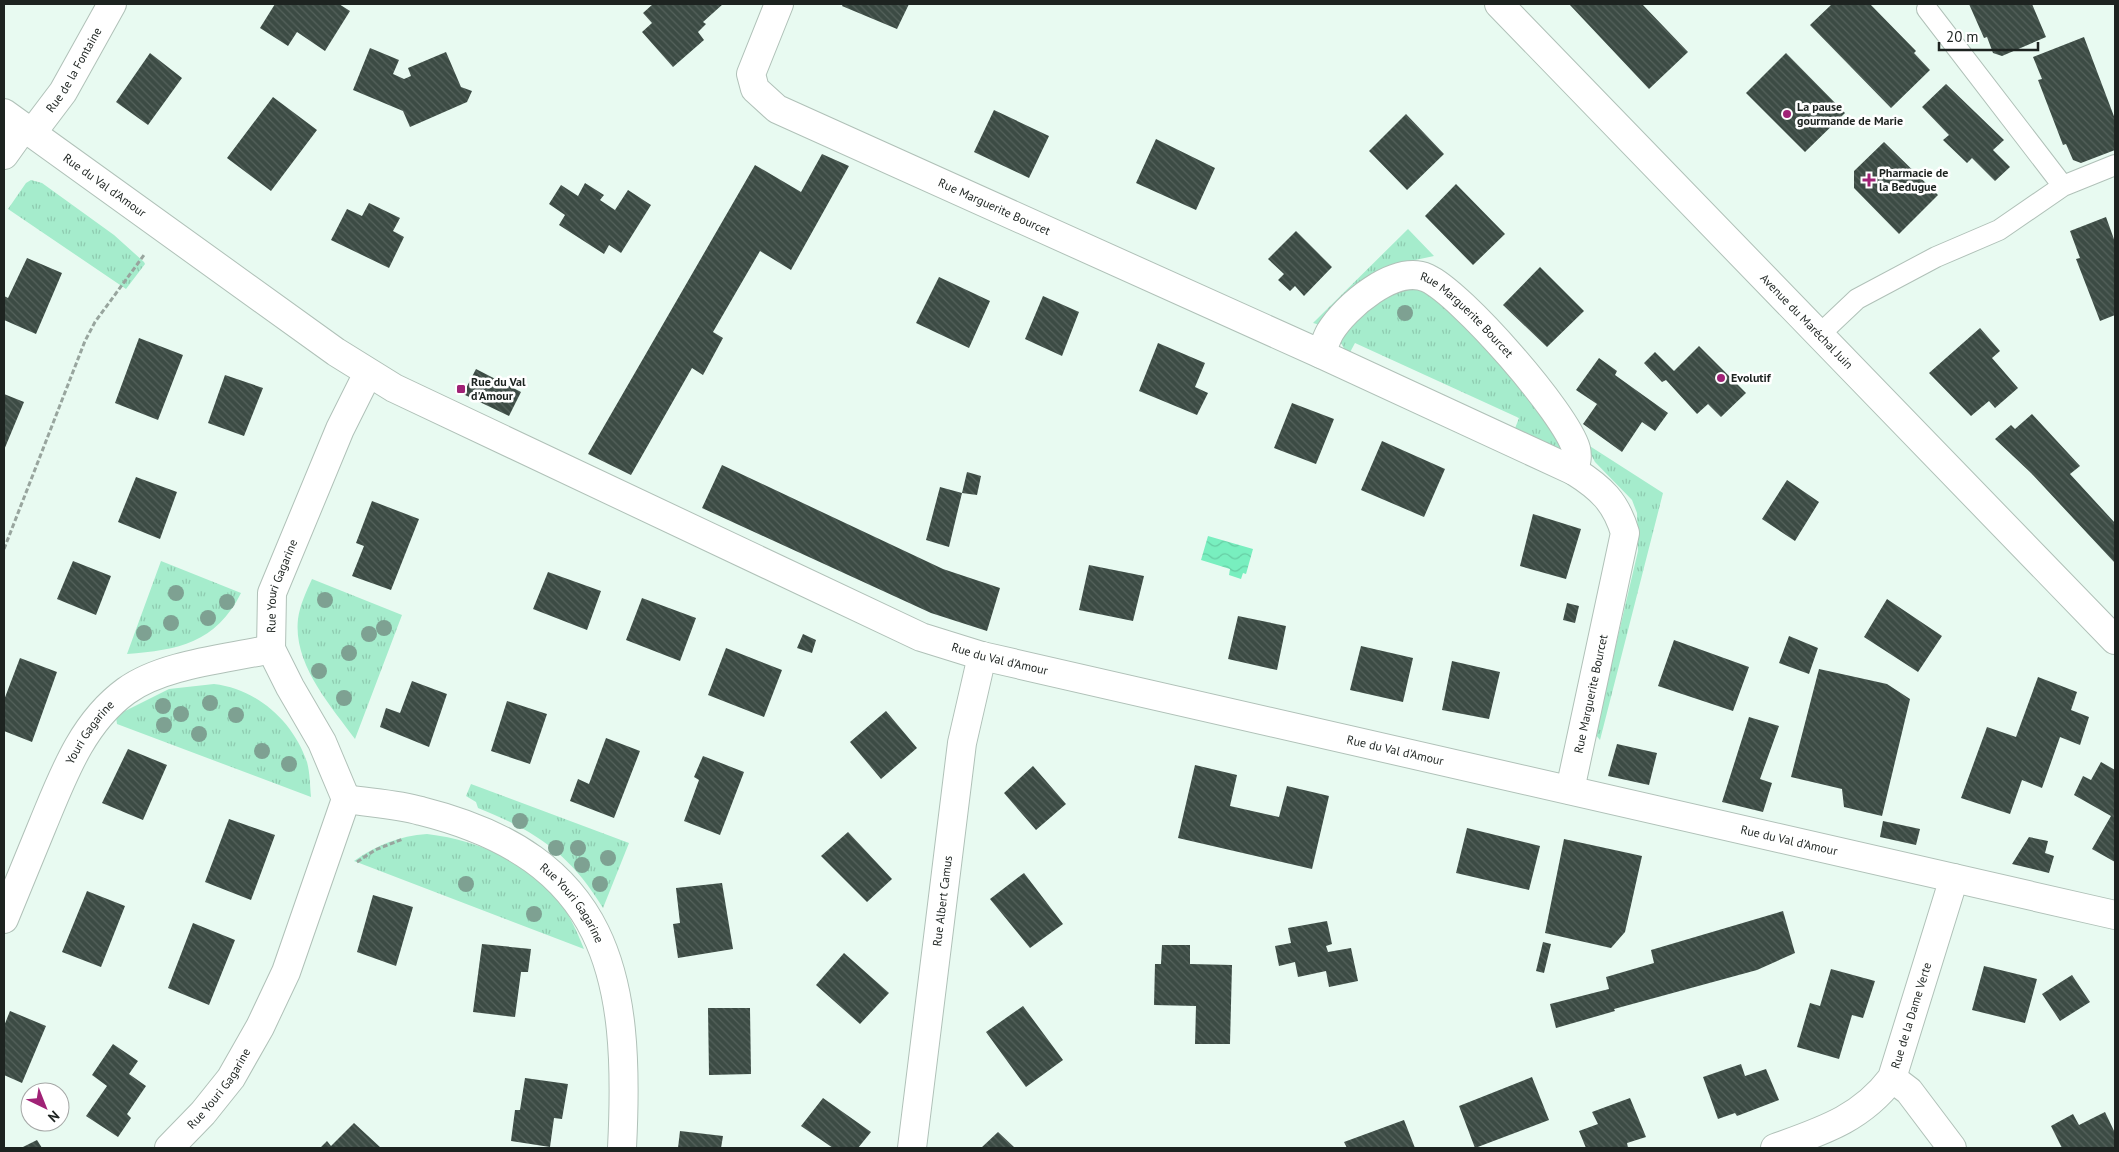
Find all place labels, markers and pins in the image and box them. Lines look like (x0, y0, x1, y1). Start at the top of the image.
place label: La pause gourmande de Marie (1797, 99, 1903, 128)
marker: La pause gourmande de Marie (1781, 108, 1793, 120)
place label: Pharmacie de la Bedugue (1879, 165, 1948, 194)
marker: Pharmacie de la Bedugue (1863, 174, 1875, 186)
place label: Evolutif (1731, 370, 1772, 385)
marker: Evolutif (1715, 372, 1727, 384)
place label: Rue du Val d'Amour (471, 374, 526, 403)
marker: Rue du Val d'Amour (455, 383, 467, 395)

